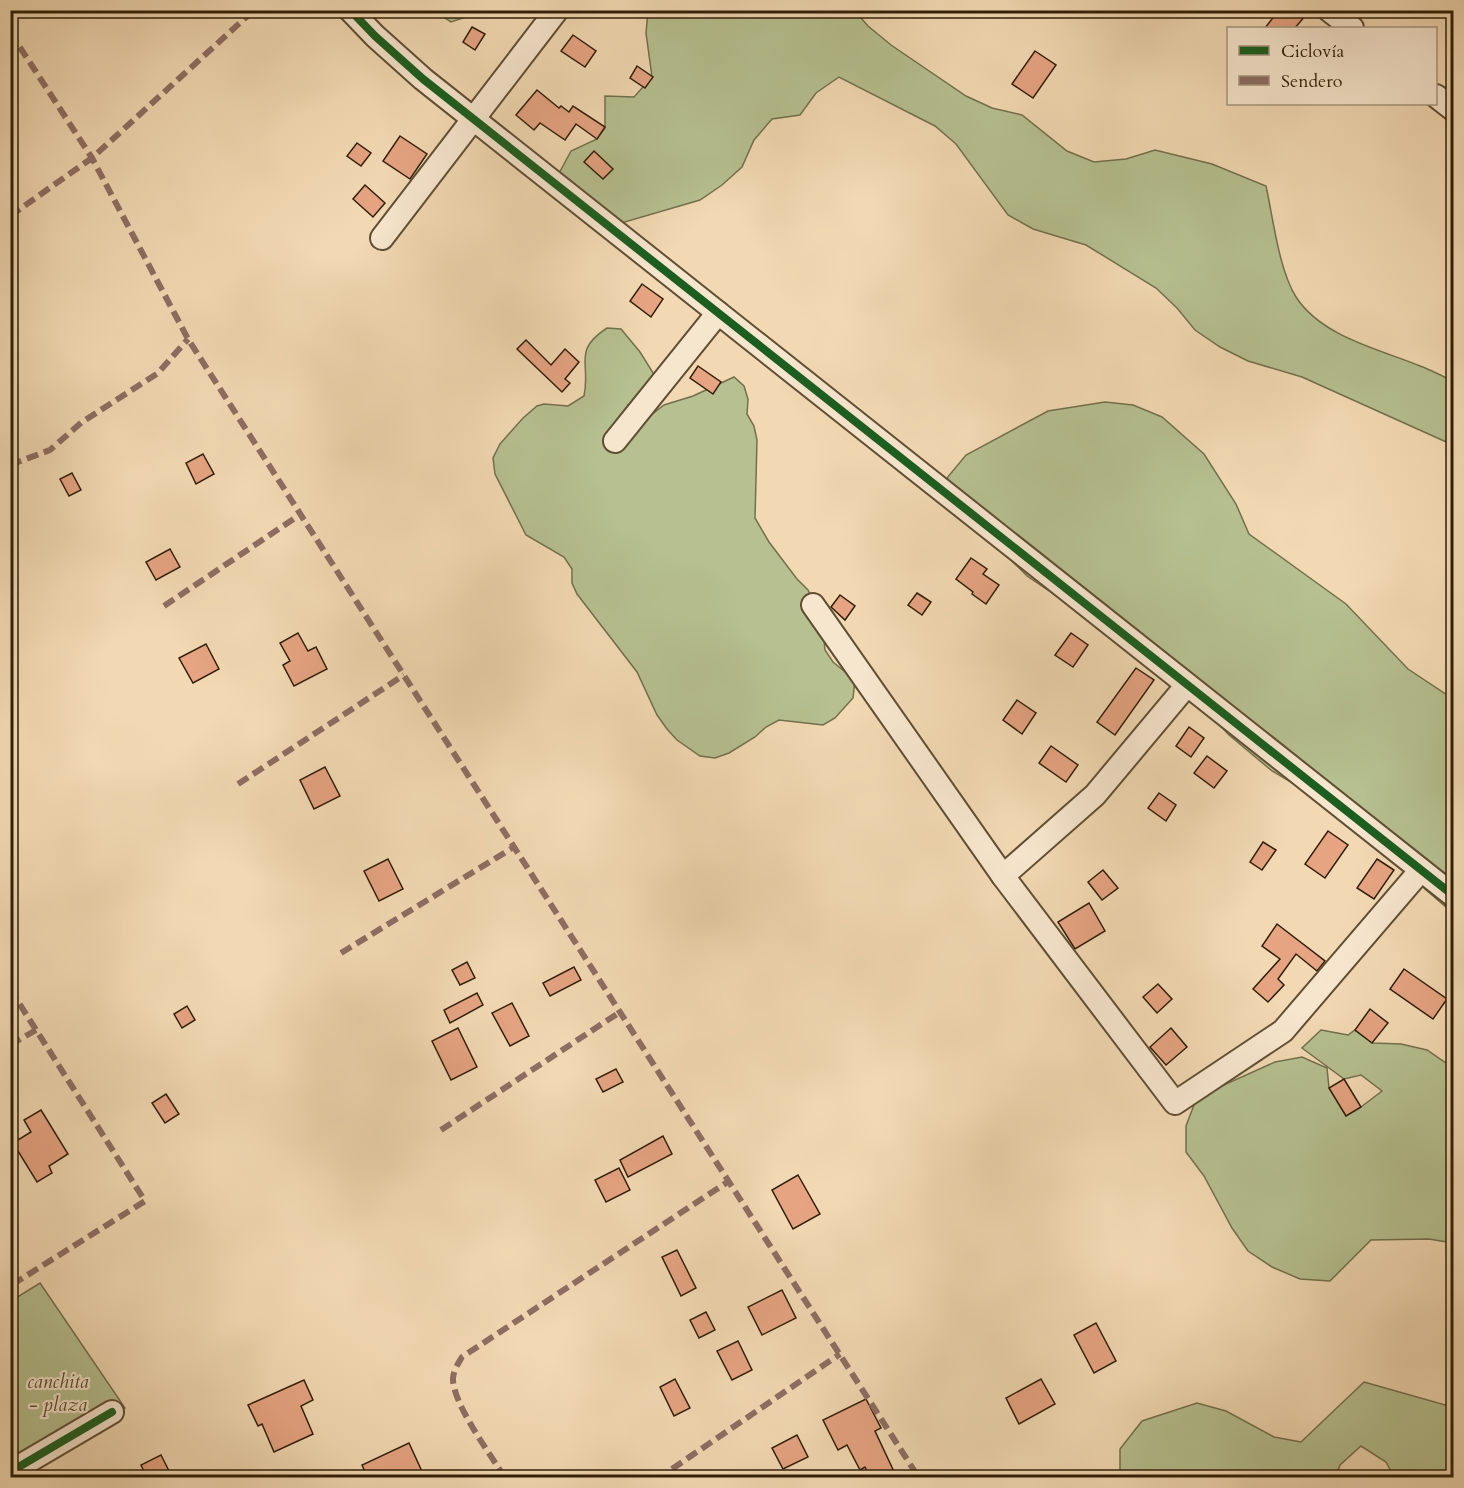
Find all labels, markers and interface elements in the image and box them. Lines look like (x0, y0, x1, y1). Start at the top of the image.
legend (1227, 27, 1437, 105)
text: Ciclovía (1281, 39, 1345, 64)
text: Sendero (1281, 69, 1343, 94)
park label: canchita - plaza (27, 1368, 89, 1418)

